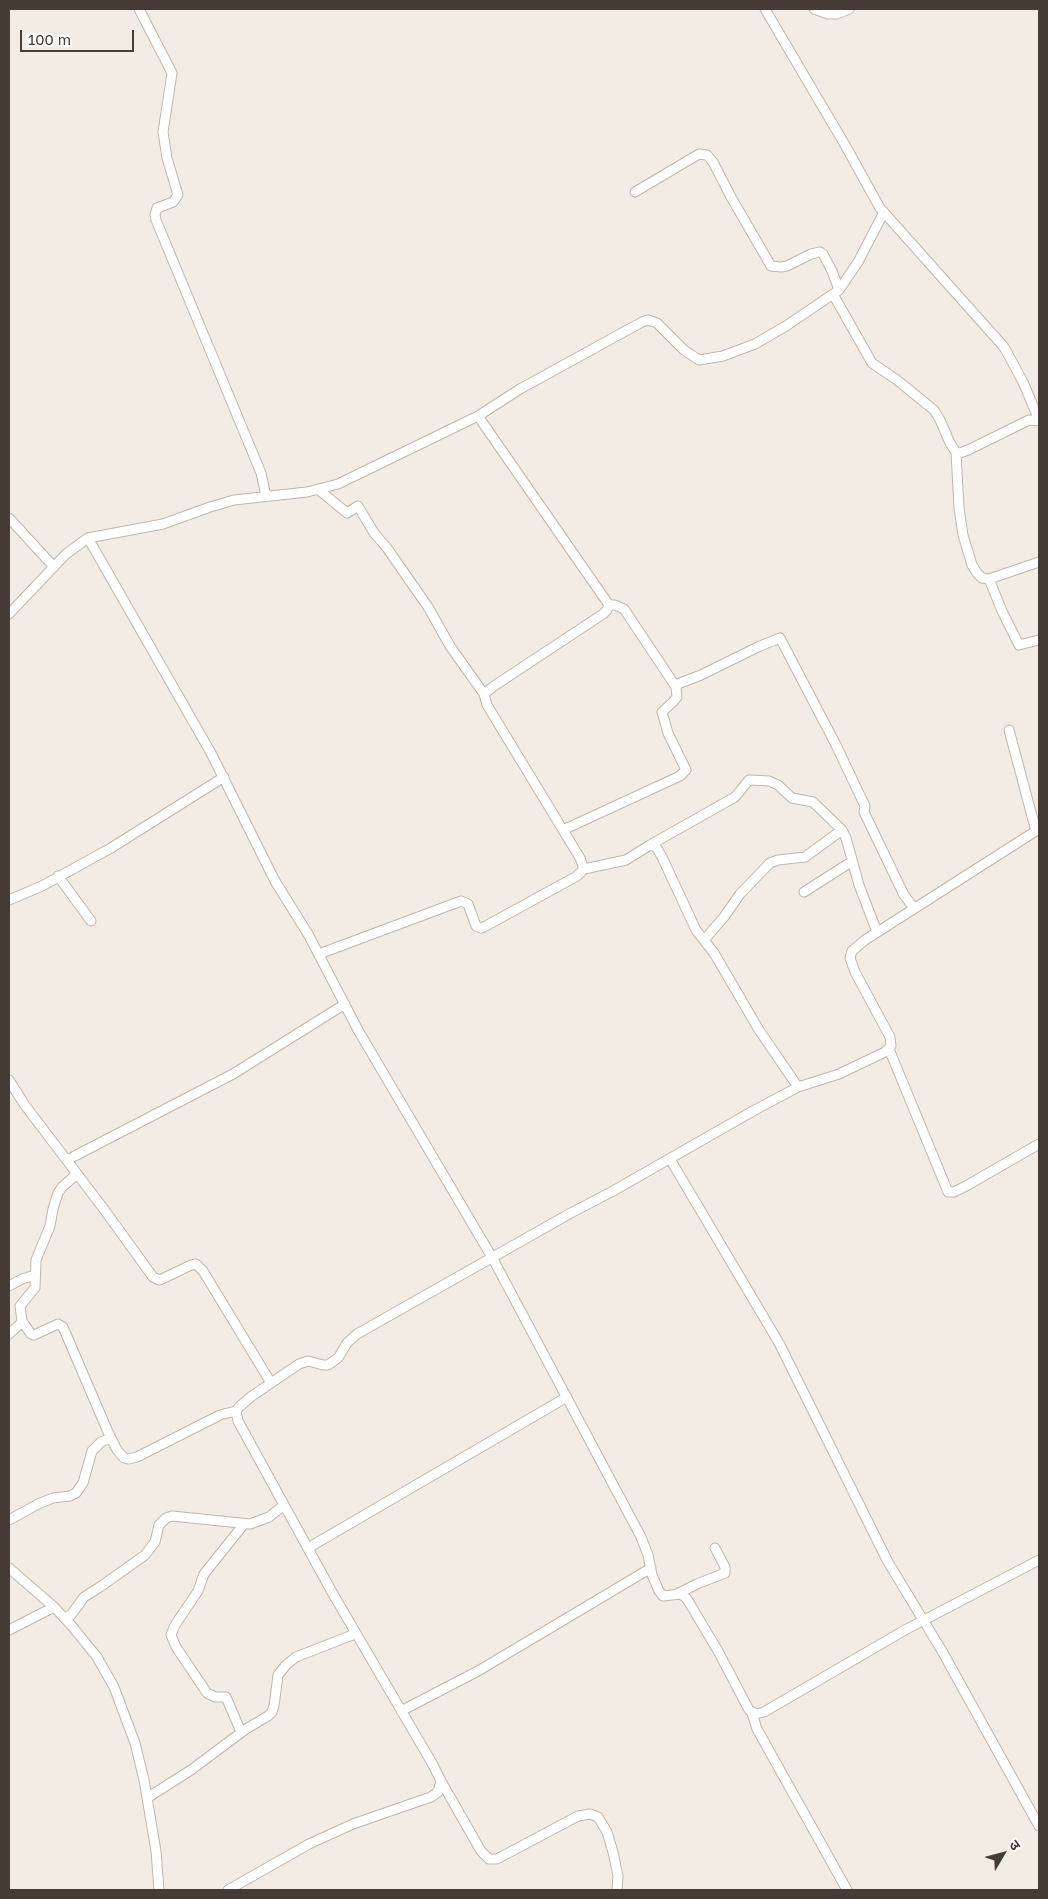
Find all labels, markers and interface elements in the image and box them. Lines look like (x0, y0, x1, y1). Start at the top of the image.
scale bar (22, 20, 136, 52)
text: 100 m (28, 30, 71, 48)
north arrow (978, 1829, 1028, 1879)
text: उ (1006, 1836, 1025, 1853)

